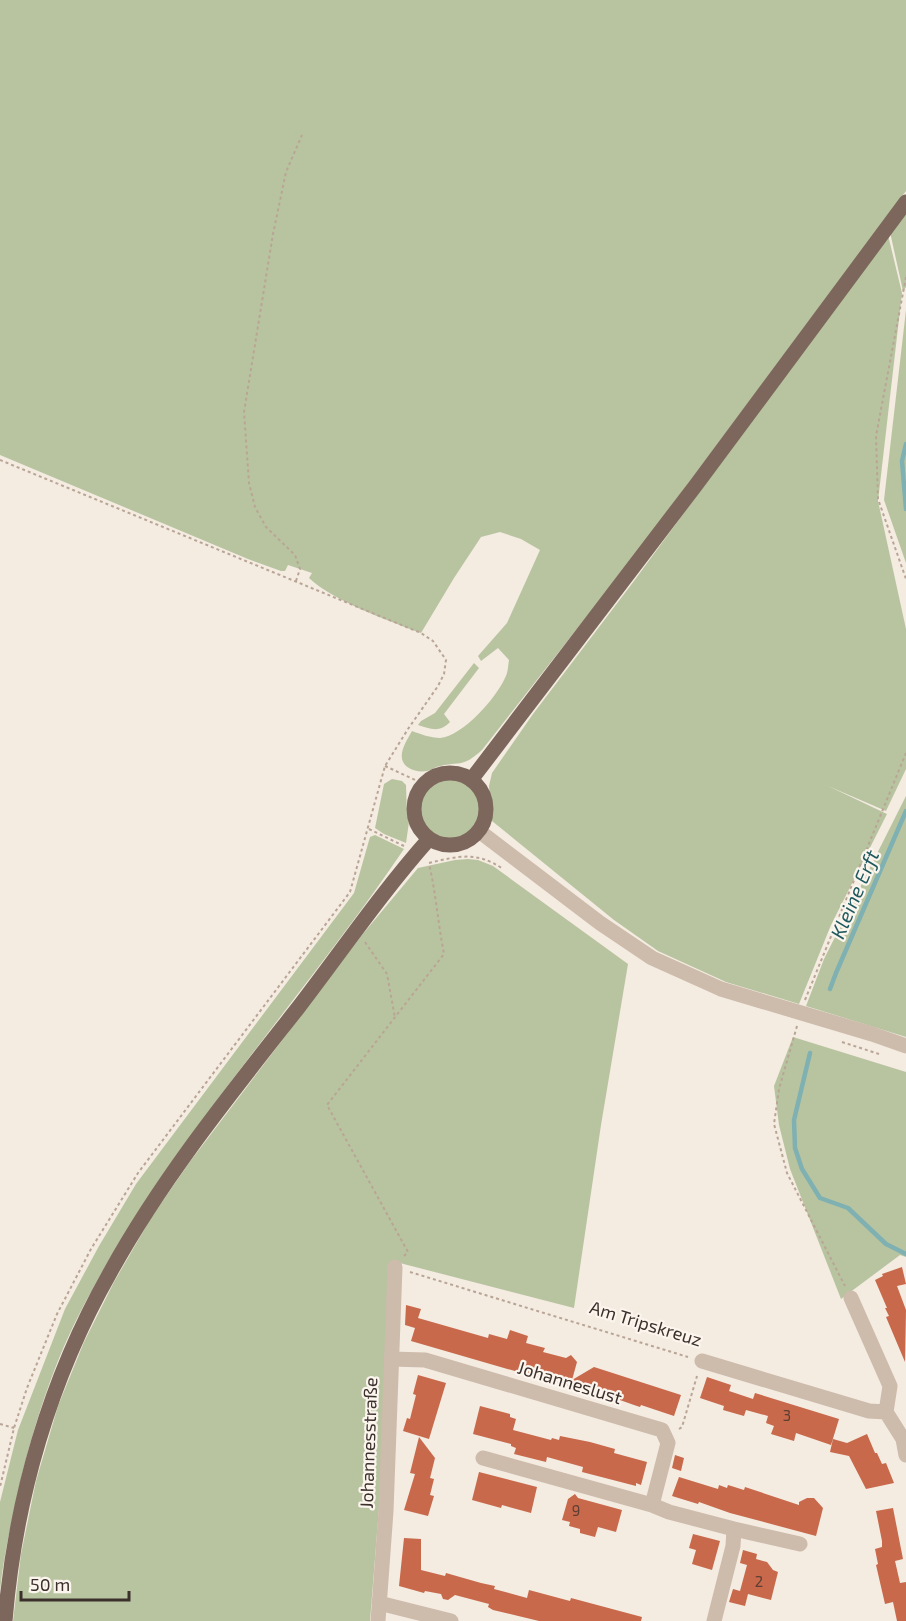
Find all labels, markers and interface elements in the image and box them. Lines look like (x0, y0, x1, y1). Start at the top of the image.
water label: Kleine Erft (825, 845, 884, 942)
street label: Am Tripskreuz (587, 1296, 705, 1350)
street label: Johanneslust (515, 1356, 625, 1408)
street label: Johannesstraße (355, 1377, 381, 1509)
house number: 3 (783, 1406, 791, 1424)
house number: 9 (572, 1501, 580, 1519)
scale bar (21, 1564, 129, 1602)
house number: 2 (755, 1572, 763, 1590)
text: 50 m (30, 1573, 70, 1595)

